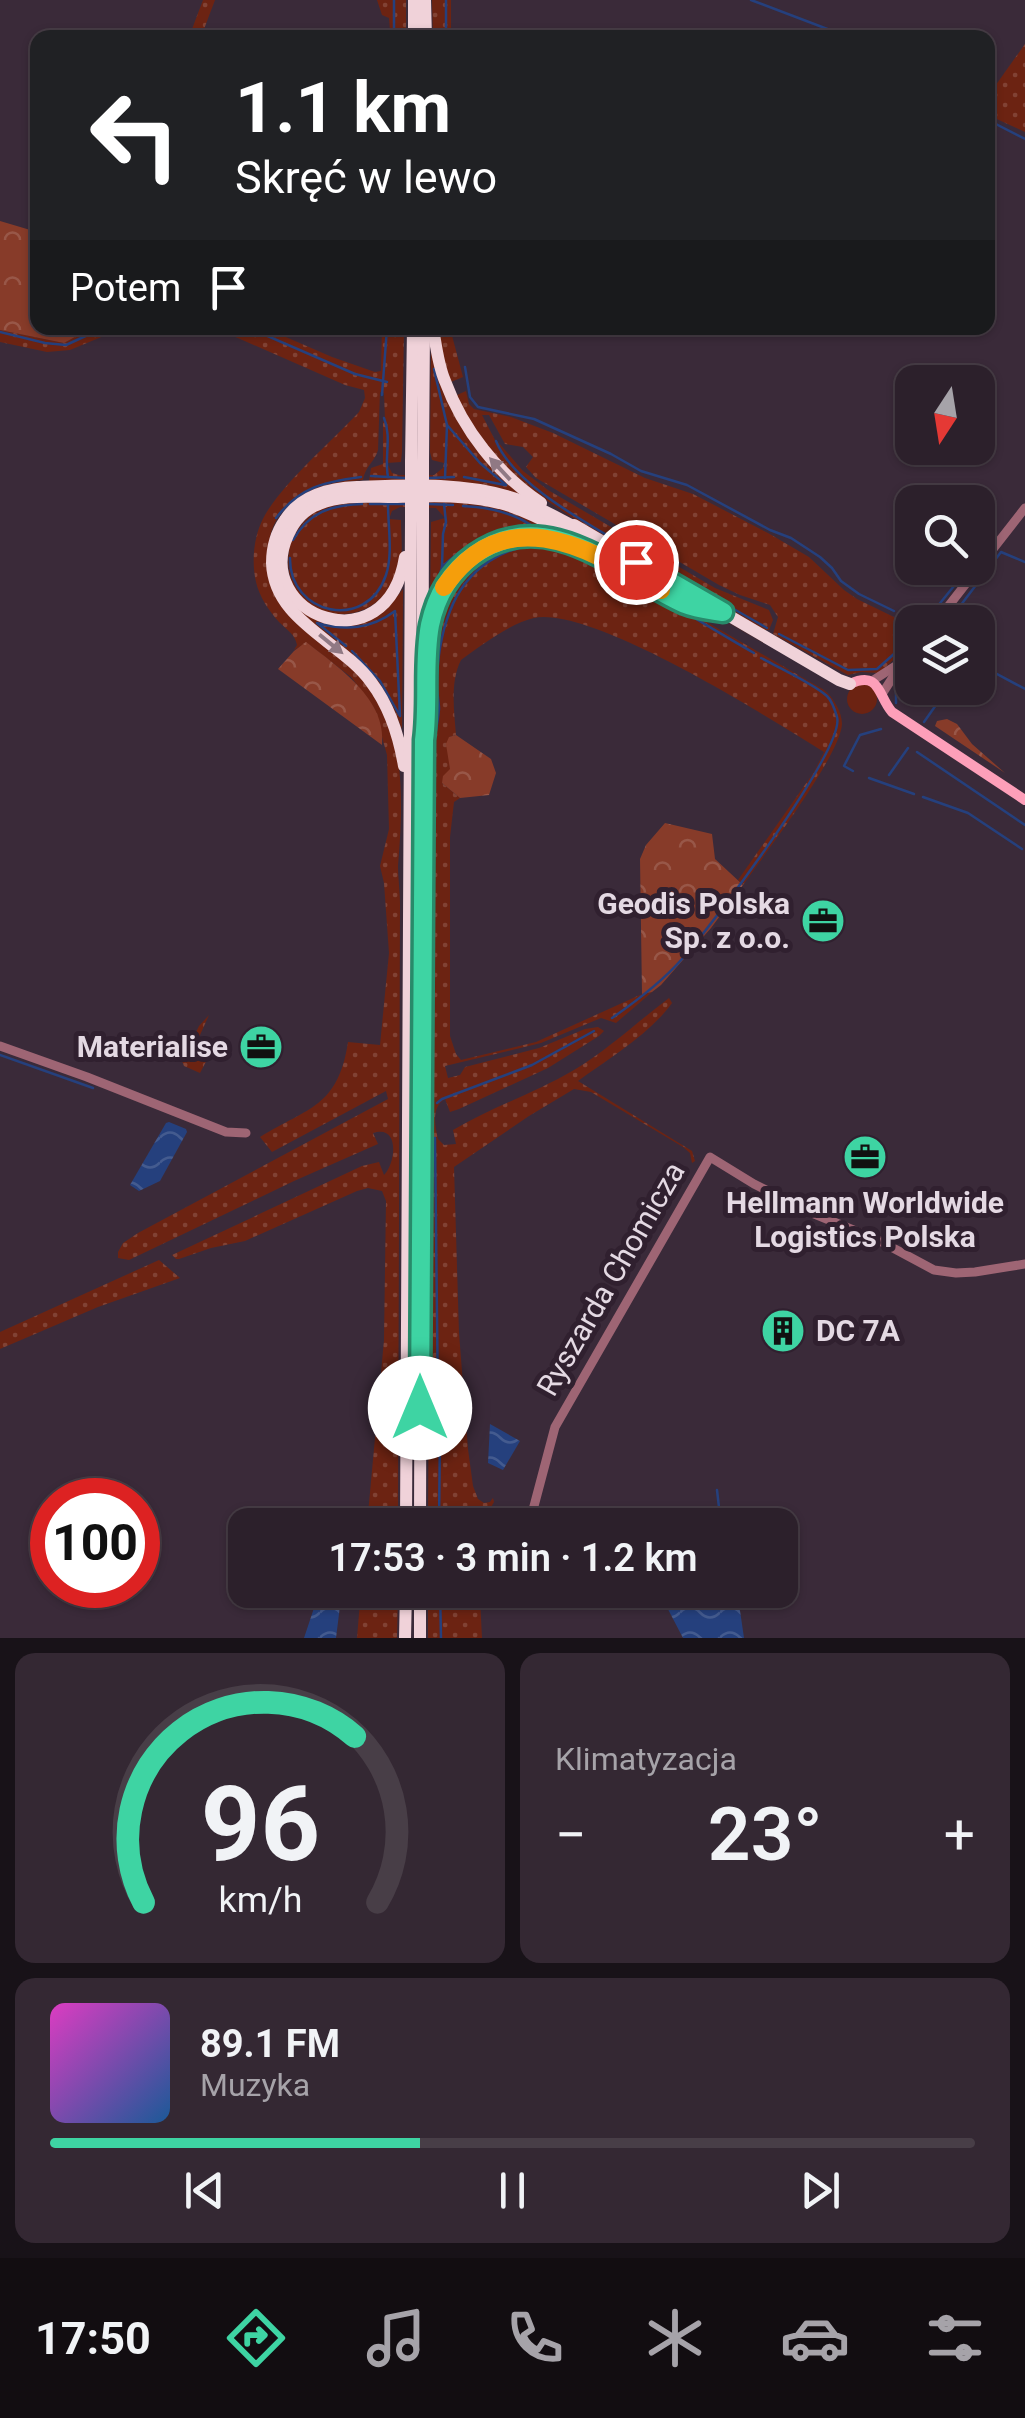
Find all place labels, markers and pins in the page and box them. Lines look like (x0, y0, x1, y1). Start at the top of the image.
pin (594, 520, 679, 605)
place label: Geodis Polska Sp. z o.o. (597, 886, 790, 955)
office icon: Geodis Polska Sp. z o.o. (800, 898, 846, 944)
office icon: Materialise (238, 1024, 284, 1070)
place label: Materialise (77, 1029, 228, 1064)
office icon: Hellmann Worldwide Logistics Polska (842, 1134, 888, 1180)
place label: Hellmann Worldwide Logistics Polska (726, 1185, 1004, 1254)
building icon: DC 7A (760, 1308, 806, 1354)
place label: DC 7A (816, 1313, 901, 1348)

